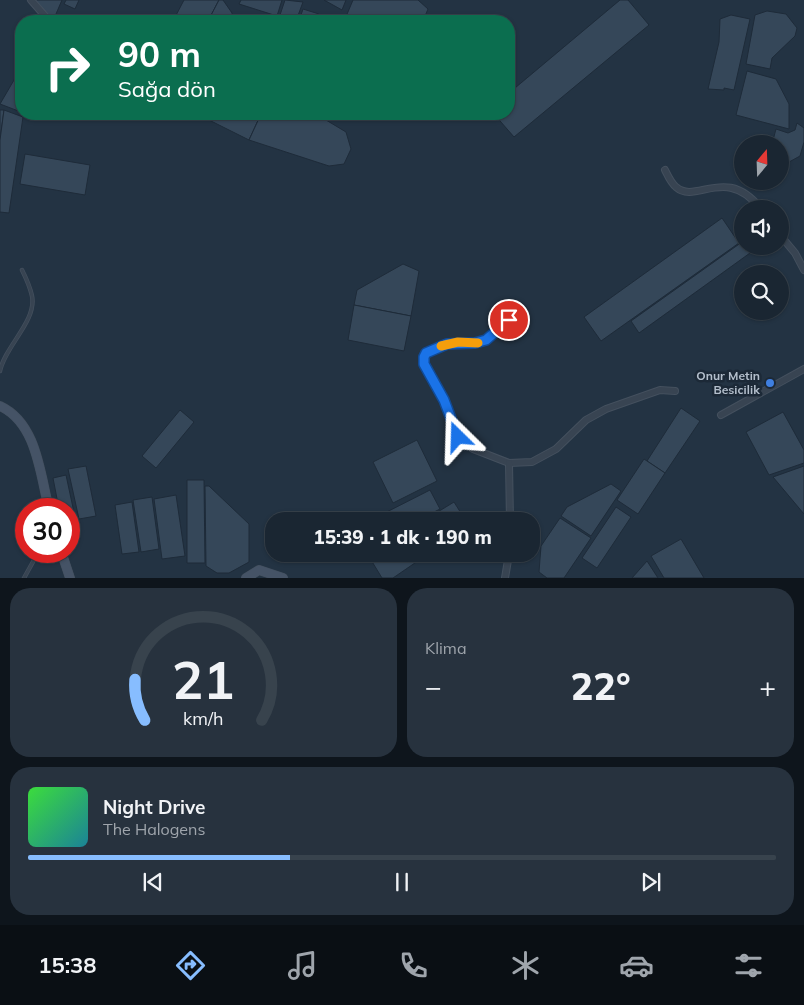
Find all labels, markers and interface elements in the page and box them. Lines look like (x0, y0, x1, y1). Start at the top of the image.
text: 90 m (118, 32, 201, 76)
icon: right (35, 35, 100, 100)
text: Sağa dön (118, 75, 216, 103)
north arrow (734, 135, 789, 190)
map controls (734, 135, 789, 320)
button: sound (734, 200, 789, 255)
button: search (734, 265, 789, 320)
pin (488, 299, 530, 341)
icon: arrive (495, 306, 523, 334)
place label: Onur Metin Besicilik (696, 368, 760, 397)
marker: Onur Metin Besicilik (764, 377, 776, 389)
position arrow (431, 410, 483, 462)
speed limit sign: 30 (15, 498, 80, 563)
text: 15:39 · 1 dk · 190 m (313, 525, 492, 549)
text: Klima (425, 638, 467, 658)
text: 21 (172, 647, 235, 712)
text: 22° (570, 662, 631, 710)
text: − (425, 669, 442, 704)
text: + (759, 669, 776, 704)
text: km/h (183, 707, 224, 729)
text: Night Drive (103, 795, 205, 819)
text: The Halogens (103, 819, 205, 839)
icon: previous (139, 868, 167, 896)
icon: pause (388, 868, 416, 896)
icon: next (637, 868, 665, 896)
icon: directions (173, 948, 208, 983)
icon: music (285, 948, 320, 983)
icon: phone (396, 948, 431, 983)
icon: climate (508, 948, 543, 983)
icon: car (619, 948, 654, 983)
icon: filters (731, 948, 766, 983)
text: 15:38 (38, 951, 97, 979)

